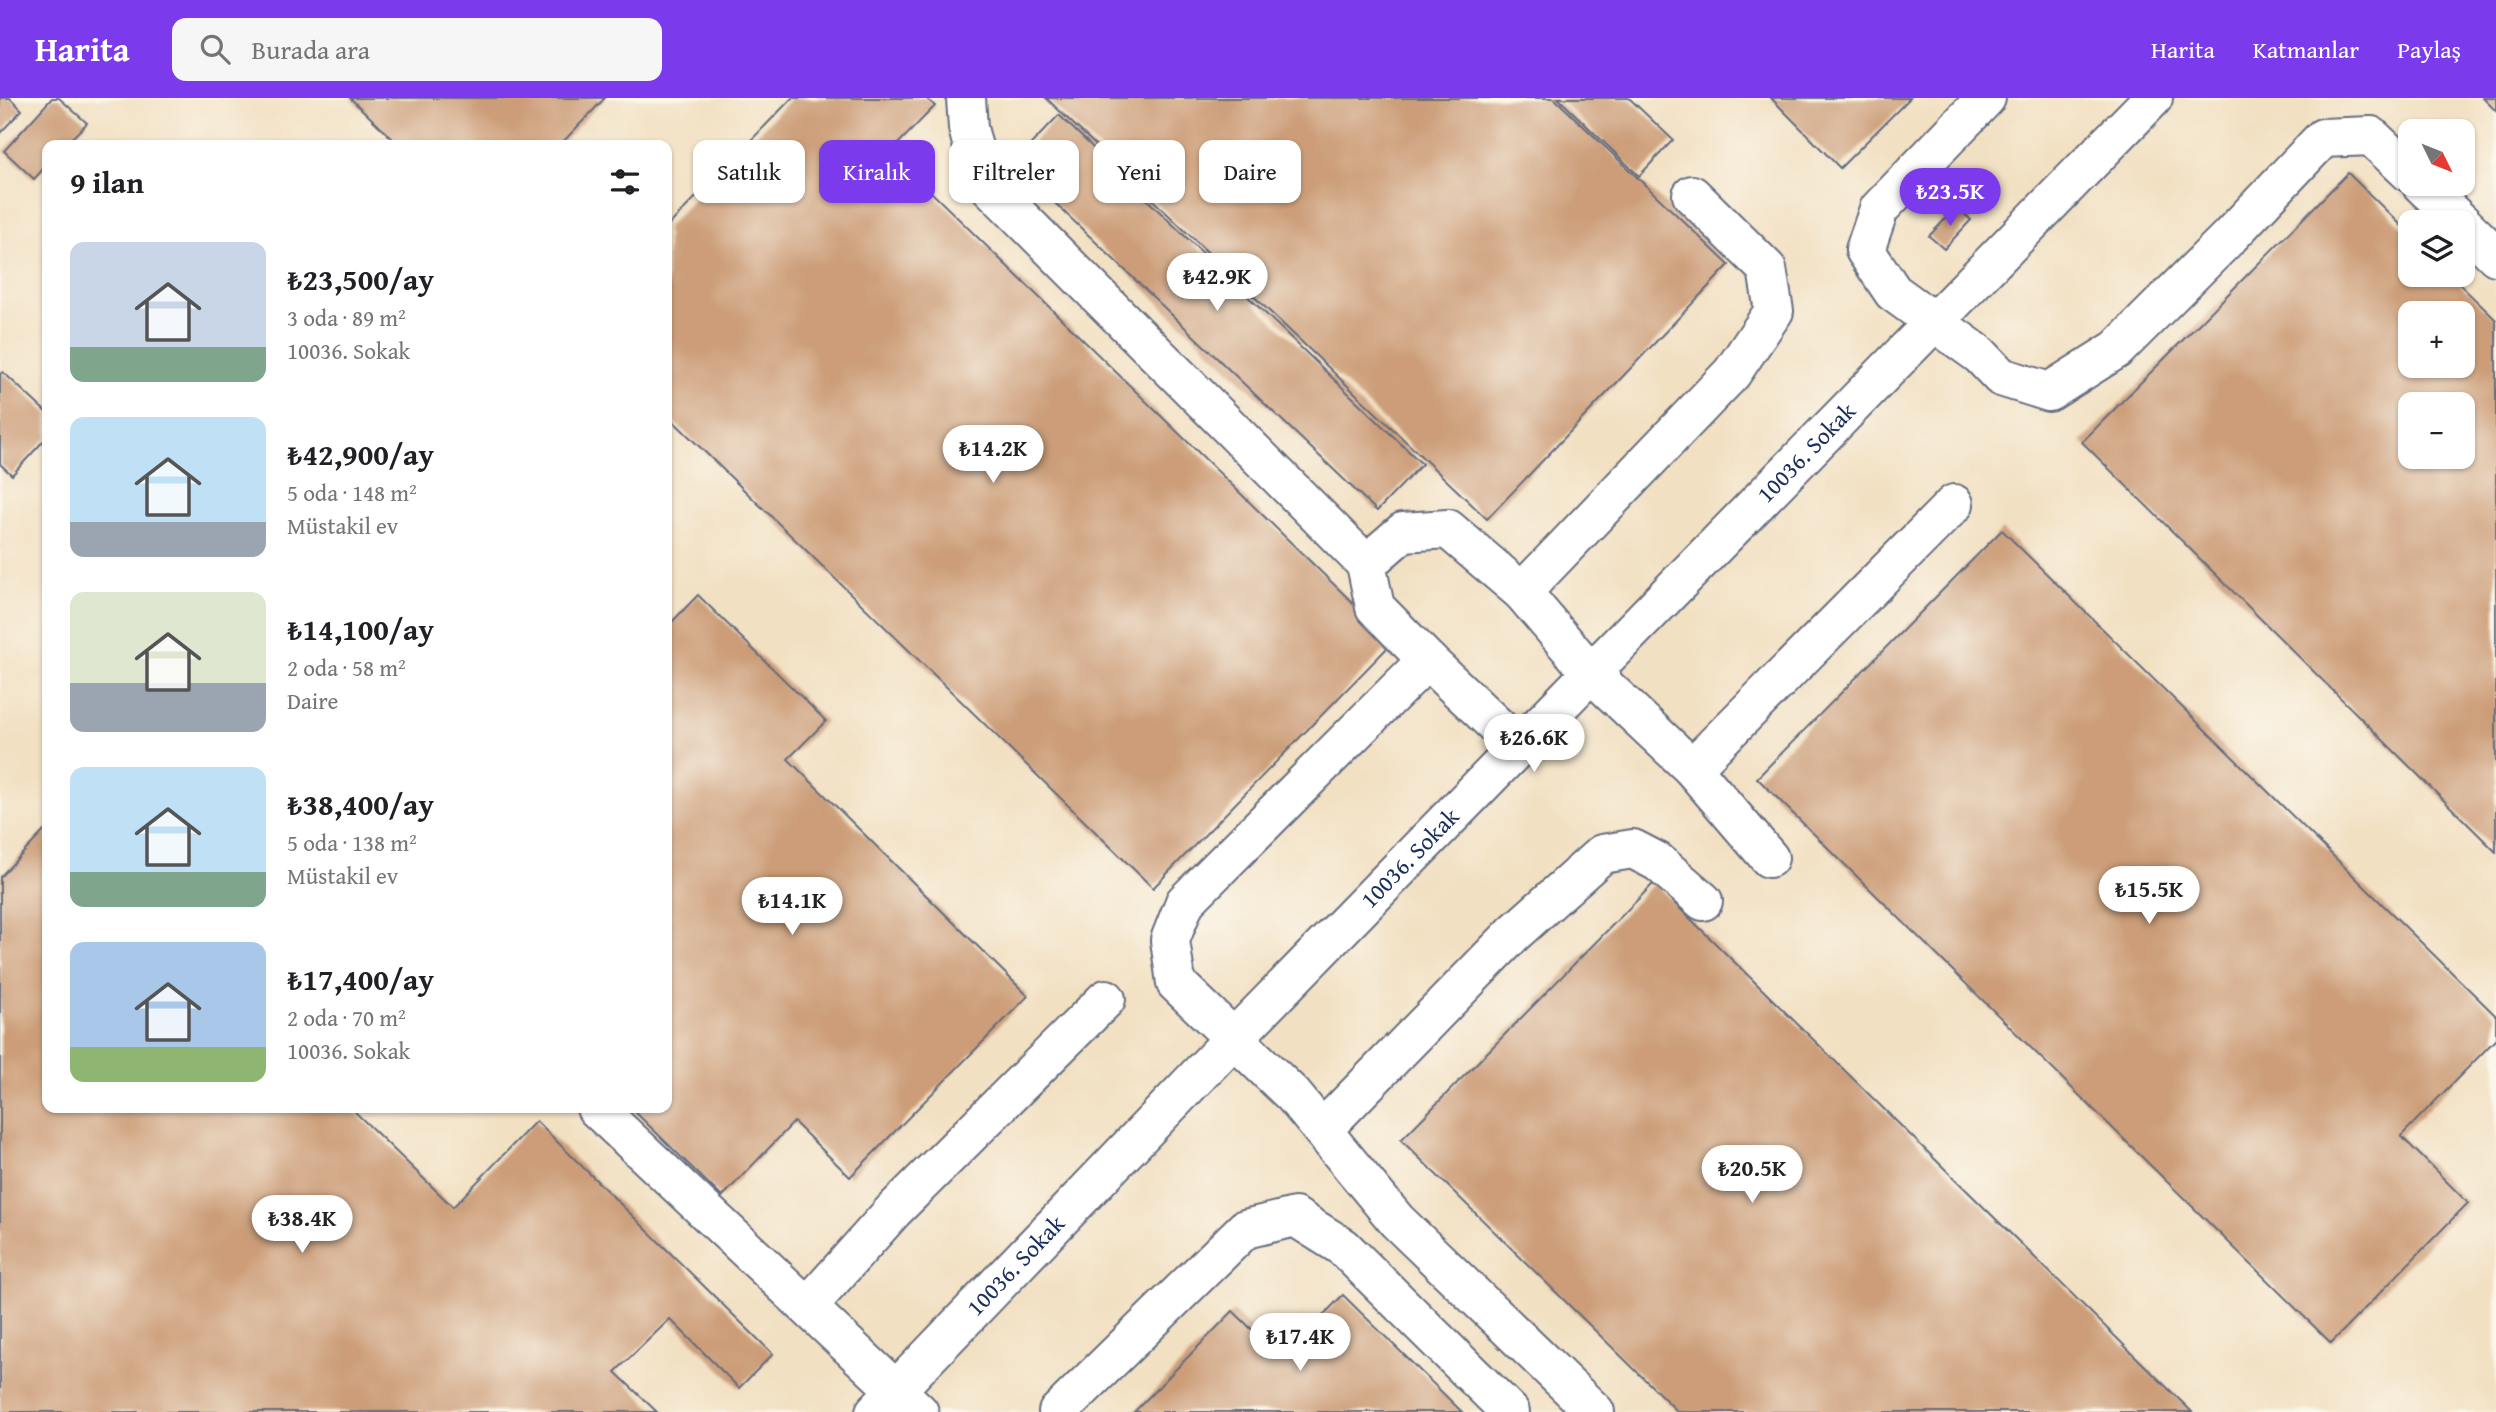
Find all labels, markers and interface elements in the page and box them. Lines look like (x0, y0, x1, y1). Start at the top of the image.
search box (172, 18, 662, 81)
text: Harita (35, 25, 130, 73)
icon: search (196, 30, 234, 68)
text: Burada ara (252, 30, 370, 69)
text: Harita (2151, 32, 2215, 67)
text: Katmanlar (2253, 32, 2359, 67)
text: Paylaş (2397, 32, 2461, 67)
north arrow (2398, 119, 2474, 196)
map controls (2398, 119, 2475, 469)
chip: Satılık (693, 140, 805, 203)
chip: Kiralık (819, 140, 935, 203)
chip: Filtreler (949, 140, 1079, 203)
chip: Yeni (1093, 140, 1185, 203)
chip: Daire (1199, 140, 1301, 203)
text: 9 ilan (70, 160, 144, 204)
icon: filters (606, 163, 644, 201)
pin: ₺23.5K (1893, 169, 2007, 228)
text: ₺23.5K (1916, 174, 1984, 207)
button: layers (2398, 210, 2475, 287)
pin: ₺42.9K (1160, 254, 1274, 313)
text: ₺23,500/ay (287, 257, 434, 301)
text: ₺42.9K (1183, 259, 1251, 292)
icon: home (126, 270, 210, 354)
text: 3 oda · 89 m² (287, 301, 406, 334)
button: + (2398, 301, 2475, 378)
text: 10036. Sokak (287, 334, 410, 367)
button: − (2398, 392, 2475, 469)
street label: 10036. Sokak (1748, 394, 1864, 511)
pin: ₺14.2K (936, 426, 1050, 485)
text: ₺14.2K (959, 431, 1027, 464)
text: ₺42,900/ay (287, 432, 434, 476)
icon: home (126, 445, 210, 529)
text: 5 oda · 148 m² (287, 476, 417, 509)
text: Müstakil ev (287, 509, 398, 542)
text: ₺14,100/ay (287, 607, 434, 651)
icon: home (126, 620, 210, 704)
text: 2 oda · 58 m² (287, 651, 406, 684)
text: Daire (287, 684, 338, 717)
pin: ₺26.6K (1477, 714, 1591, 774)
text: ₺26.6K (1500, 720, 1568, 753)
text: ₺38,400/ay (287, 782, 434, 826)
icon: home (126, 795, 210, 879)
street label: 10036. Sokak (1352, 799, 1468, 916)
text: 5 oda · 138 m² (287, 826, 417, 859)
text: Müstakil ev (287, 859, 398, 892)
pin: ₺15.5K (2092, 866, 2206, 926)
text: ₺15.5K (2115, 872, 2183, 905)
pin: ₺14.1K (735, 878, 849, 937)
text: ₺14.1K (758, 883, 826, 916)
text: ₺17,400/ay (287, 957, 434, 1001)
icon: home (126, 970, 210, 1054)
text: 2 oda · 70 m² (287, 1001, 406, 1034)
text: 10036. Sokak (287, 1034, 410, 1067)
pin: ₺20.5K (1695, 1146, 1809, 1205)
text: ₺20.5K (1718, 1151, 1786, 1184)
pin: ₺38.4K (245, 1196, 359, 1255)
text: ₺38.4K (268, 1201, 336, 1234)
street label: 10036. Sokak (958, 1206, 1073, 1324)
pin: ₺17.4K (1243, 1314, 1357, 1373)
text: ₺17.4K (1266, 1319, 1334, 1352)

